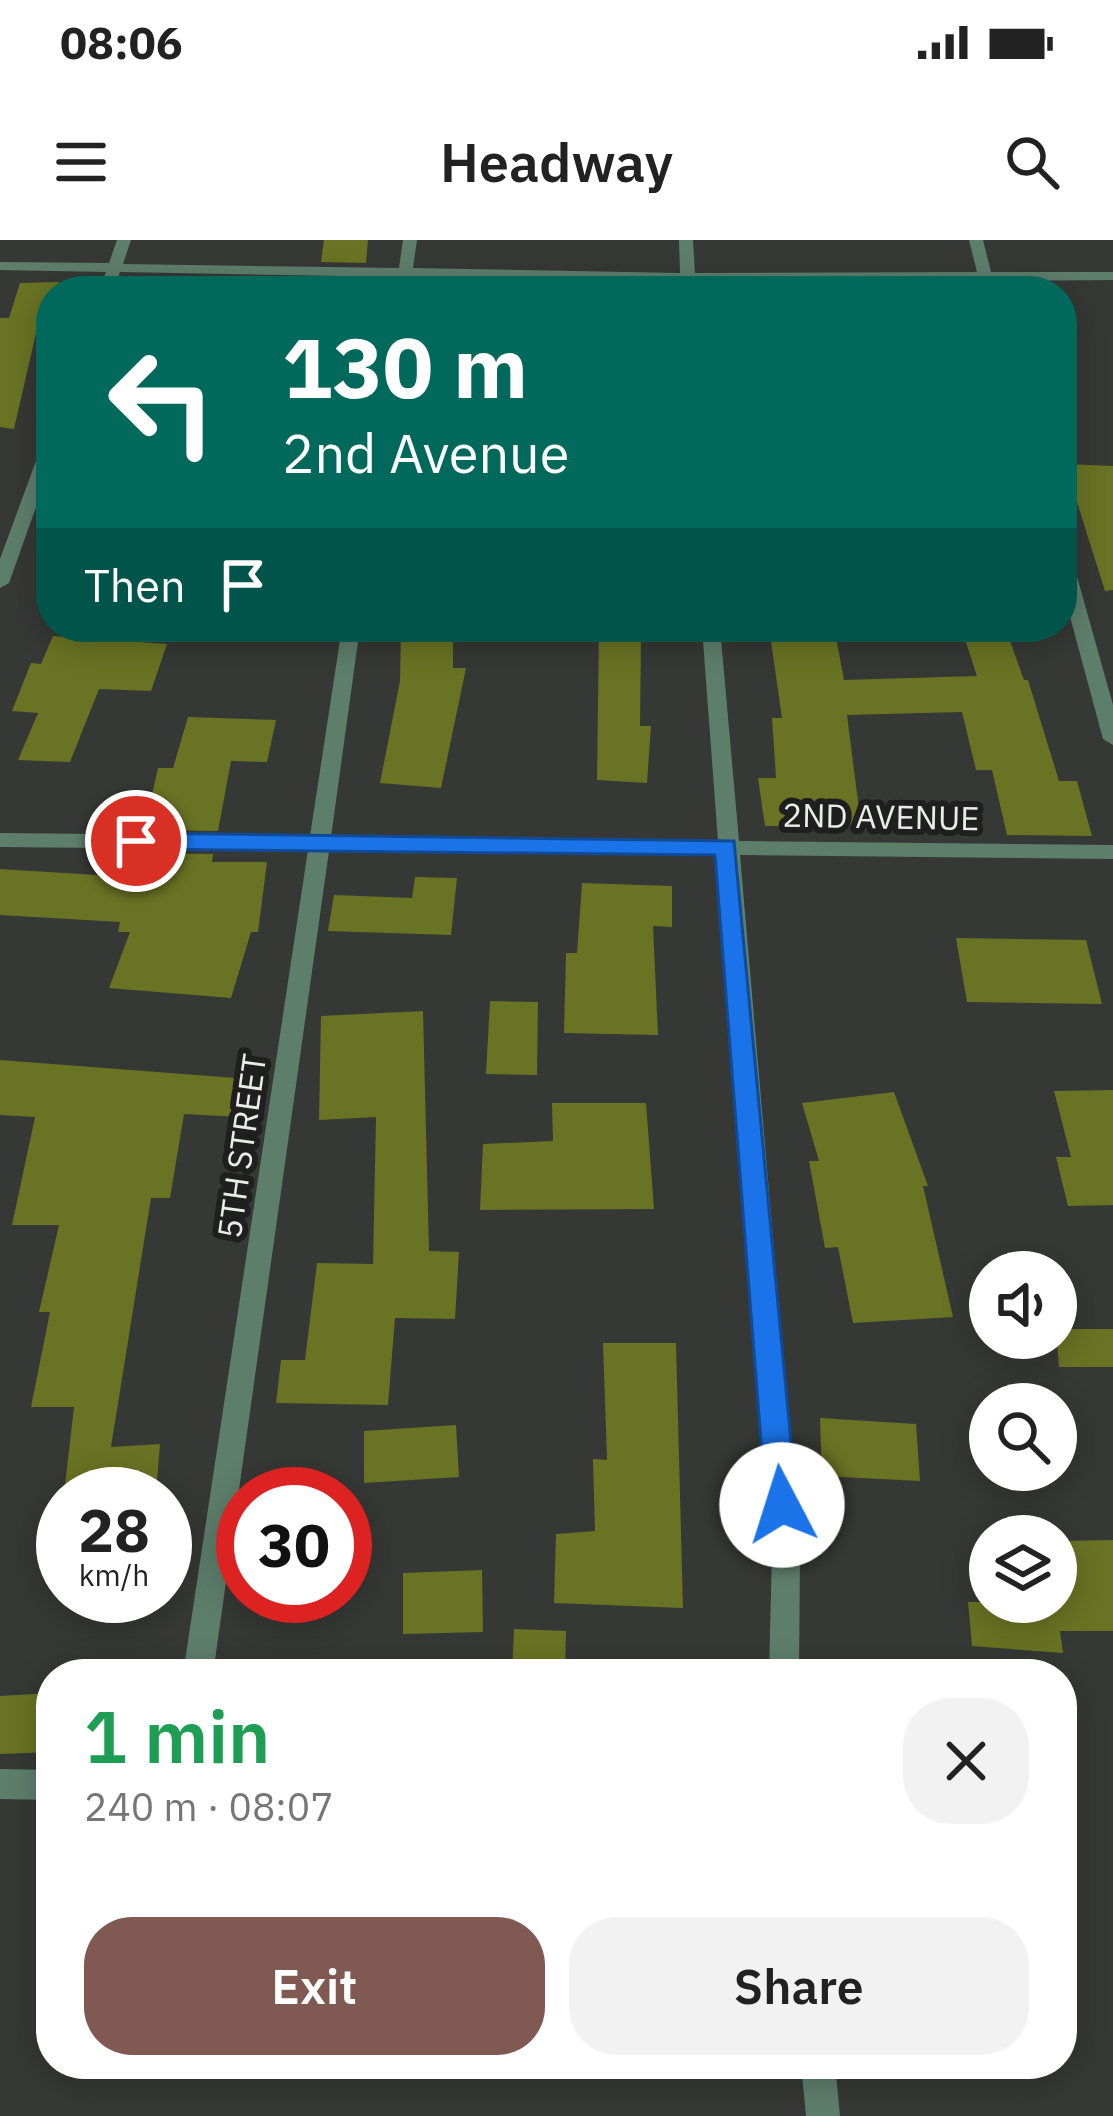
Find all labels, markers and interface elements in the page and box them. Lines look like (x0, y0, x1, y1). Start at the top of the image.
text: 08:06 (60, 13, 183, 71)
text: Headway (440, 127, 673, 197)
icon: menu (48, 129, 114, 195)
icon: search (999, 129, 1065, 195)
text: 130 m (282, 312, 528, 421)
icon: left (84, 324, 240, 480)
text: 2nd Avenue (282, 418, 569, 488)
icon: arrive (210, 552, 276, 618)
text: Then (84, 556, 186, 614)
pin (85, 790, 187, 892)
street label: 2ND AVENUE (782, 793, 980, 839)
icon: arrive (103, 808, 169, 874)
street label: 5TH STREET (207, 1051, 275, 1241)
map controls (969, 1251, 1077, 1623)
button: sound (969, 1251, 1077, 1359)
button: search (969, 1383, 1077, 1491)
position arrow (719, 1442, 845, 1568)
speed limit sign: 30 (216, 1467, 372, 1623)
text: 28 (78, 1490, 150, 1569)
button: layers (969, 1515, 1077, 1623)
text: km/h (79, 1555, 149, 1594)
text: 1 min (84, 1689, 270, 1783)
button: close (903, 1698, 1029, 1824)
text: 240 m · 08:07 (84, 1781, 334, 1832)
button: Exit (84, 1917, 545, 2055)
button: Share (569, 1917, 1029, 2055)

